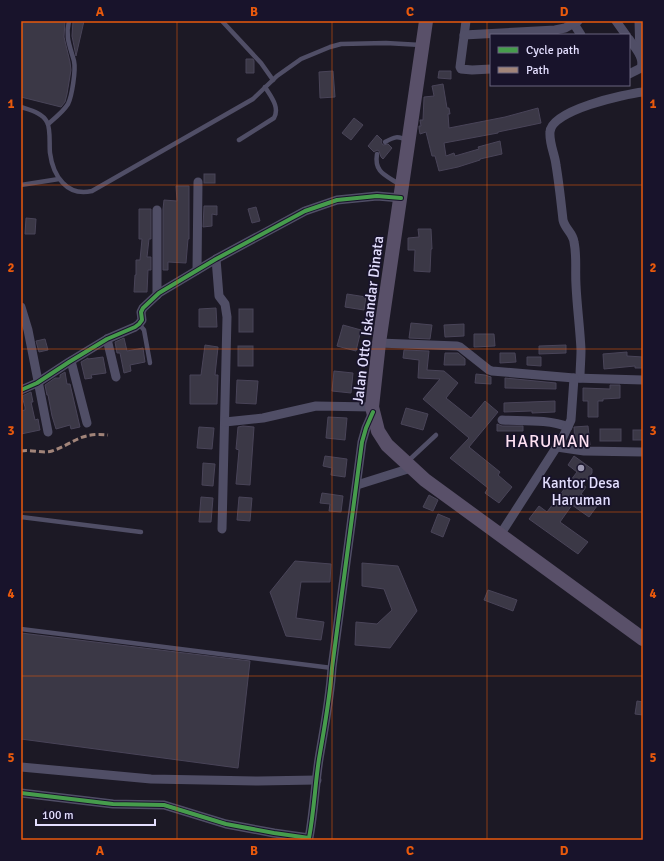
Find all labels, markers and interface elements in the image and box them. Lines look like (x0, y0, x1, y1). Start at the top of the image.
text: A (96, 4, 105, 20)
text: B (250, 4, 258, 20)
text: C (406, 4, 414, 20)
text: D (560, 4, 569, 20)
legend (490, 34, 630, 86)
text: Cycle path (526, 43, 579, 58)
text: Path (526, 63, 549, 78)
text: 1 (7, 96, 15, 112)
text: 1 (649, 96, 657, 112)
street label: Jalan Otto Iskandar Dinata (349, 235, 387, 405)
text: 2 (7, 260, 15, 276)
text: 2 (649, 260, 657, 276)
text: 3 (7, 423, 15, 439)
text: 3 (649, 423, 657, 439)
district label: HARUMAN (505, 431, 591, 452)
marker: Kantor Desa Haruman (576, 463, 586, 473)
place label: Kantor Desa Haruman (542, 474, 620, 509)
text: 4 (7, 586, 15, 602)
text: 4 (649, 586, 657, 602)
text: 5 (7, 750, 15, 766)
text: 5 (649, 750, 657, 766)
scale bar (36, 801, 155, 827)
text: 100 m (42, 808, 74, 823)
text: A (96, 843, 105, 859)
text: B (250, 843, 258, 859)
text: C (406, 843, 414, 859)
text: D (560, 843, 569, 859)

